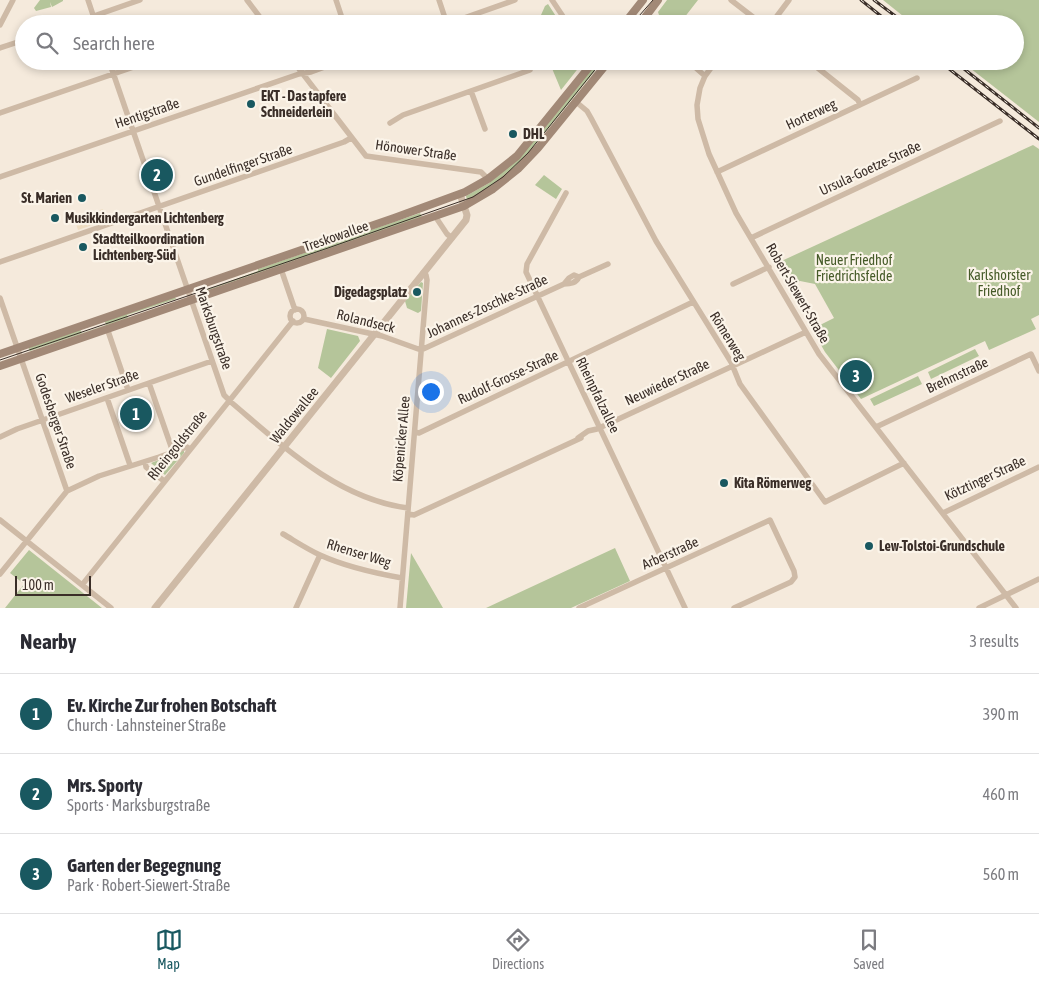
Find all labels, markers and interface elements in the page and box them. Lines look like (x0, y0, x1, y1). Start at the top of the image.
search box (15, 15, 1024, 70)
icon: search (33, 29, 61, 57)
text: Search here (73, 32, 155, 54)
place label: EKT - Das tapfere Schneiderlein (261, 88, 346, 120)
street label: Hentigstraße (113, 95, 181, 131)
street label: Horterweg (783, 95, 839, 133)
marker: EKT - Das tapfere Schneiderlein (245, 98, 257, 110)
place label: DHL (523, 126, 545, 142)
marker: DHL (507, 128, 519, 140)
street label: Hönower Straße (374, 136, 458, 164)
street label: Ursula-Goetze-Straße (817, 137, 923, 199)
street label: Gundelfinger Straße (192, 141, 294, 189)
pin: 2 (141, 156, 173, 194)
place label: St. Marien (21, 190, 72, 206)
marker: St. Marien (76, 192, 88, 204)
place label: Musikkindergarten Lichtenberg (65, 210, 225, 226)
marker: Musikkindergarten Lichtenberg (49, 212, 61, 224)
street label: Treskowallee (301, 217, 371, 255)
place label: Stadtteilkoordination Lichtenberg-Süd (93, 231, 204, 263)
street label: Robert-Siewert-Straße (763, 240, 833, 346)
marker: Stadtteilkoordination Lichtenberg-Süd (77, 241, 89, 253)
park label: Neuer Friedhof Friedrichsfelde (816, 252, 892, 284)
park label: Karlshorster Friedhof (968, 267, 1031, 299)
street label: Johannes-Zoschke-Straße (424, 271, 550, 341)
street label: Marksburgstraße (192, 284, 236, 372)
place label: Digedagsplatz (334, 284, 407, 300)
marker: Digedagsplatz (411, 286, 423, 298)
street label: Rolandseck (335, 306, 397, 336)
street label: Römerweg (707, 309, 749, 363)
street label: Rudolf-Grosse-Straße (455, 347, 561, 407)
street label: Rheinpfalzallee (573, 354, 623, 436)
street label: Brehmstraße (924, 354, 990, 396)
street label: Neuwieder Straße (622, 355, 712, 409)
pin: 3 (840, 357, 872, 395)
street label: Weseler Straße (63, 366, 141, 406)
street label: Godesberger Straße (32, 371, 80, 471)
your location (418, 379, 444, 405)
street label: Waldowallee (267, 384, 321, 446)
pin: 1 (120, 395, 152, 433)
street label: Köpenicker Allee (389, 395, 413, 483)
street label: Rheingoldstraße (144, 407, 210, 483)
street label: Kötztinger Straße (942, 452, 1028, 504)
place label: Kita Römerweg (734, 475, 812, 491)
marker: Kita Römerweg (718, 477, 730, 489)
street label: Arberstraße (639, 533, 701, 573)
street label: Rhenser Weg (325, 536, 393, 570)
place label: Lew-Tolstoi-Grundschule (879, 538, 1005, 554)
marker: Lew-Tolstoi-Grundschule (863, 540, 875, 552)
scale bar (15, 573, 91, 596)
text: 100 m (22, 577, 54, 593)
text: Nearby (20, 629, 76, 653)
text: 3 results (969, 632, 1019, 650)
text: Ev. Kirche Zur frohen Botschaft (67, 694, 276, 716)
text: 1 (32, 705, 40, 723)
text: 390 m (983, 705, 1019, 723)
text: Church · Lahnsteiner Straße (67, 716, 226, 734)
text: Mrs. Sporty (67, 774, 143, 796)
text: 2 (32, 785, 40, 803)
text: 460 m (983, 785, 1019, 803)
text: Sports · Marksburgstraße (67, 796, 210, 814)
text: Garten der Begegnung (67, 854, 221, 876)
text: 3 (32, 865, 40, 883)
text: 560 m (983, 865, 1019, 883)
text: Park · Robert-Siewert-Straße (67, 876, 230, 894)
tab: Map (155, 926, 183, 972)
tab: Directions (492, 926, 544, 972)
tab: Saved (853, 926, 884, 972)

